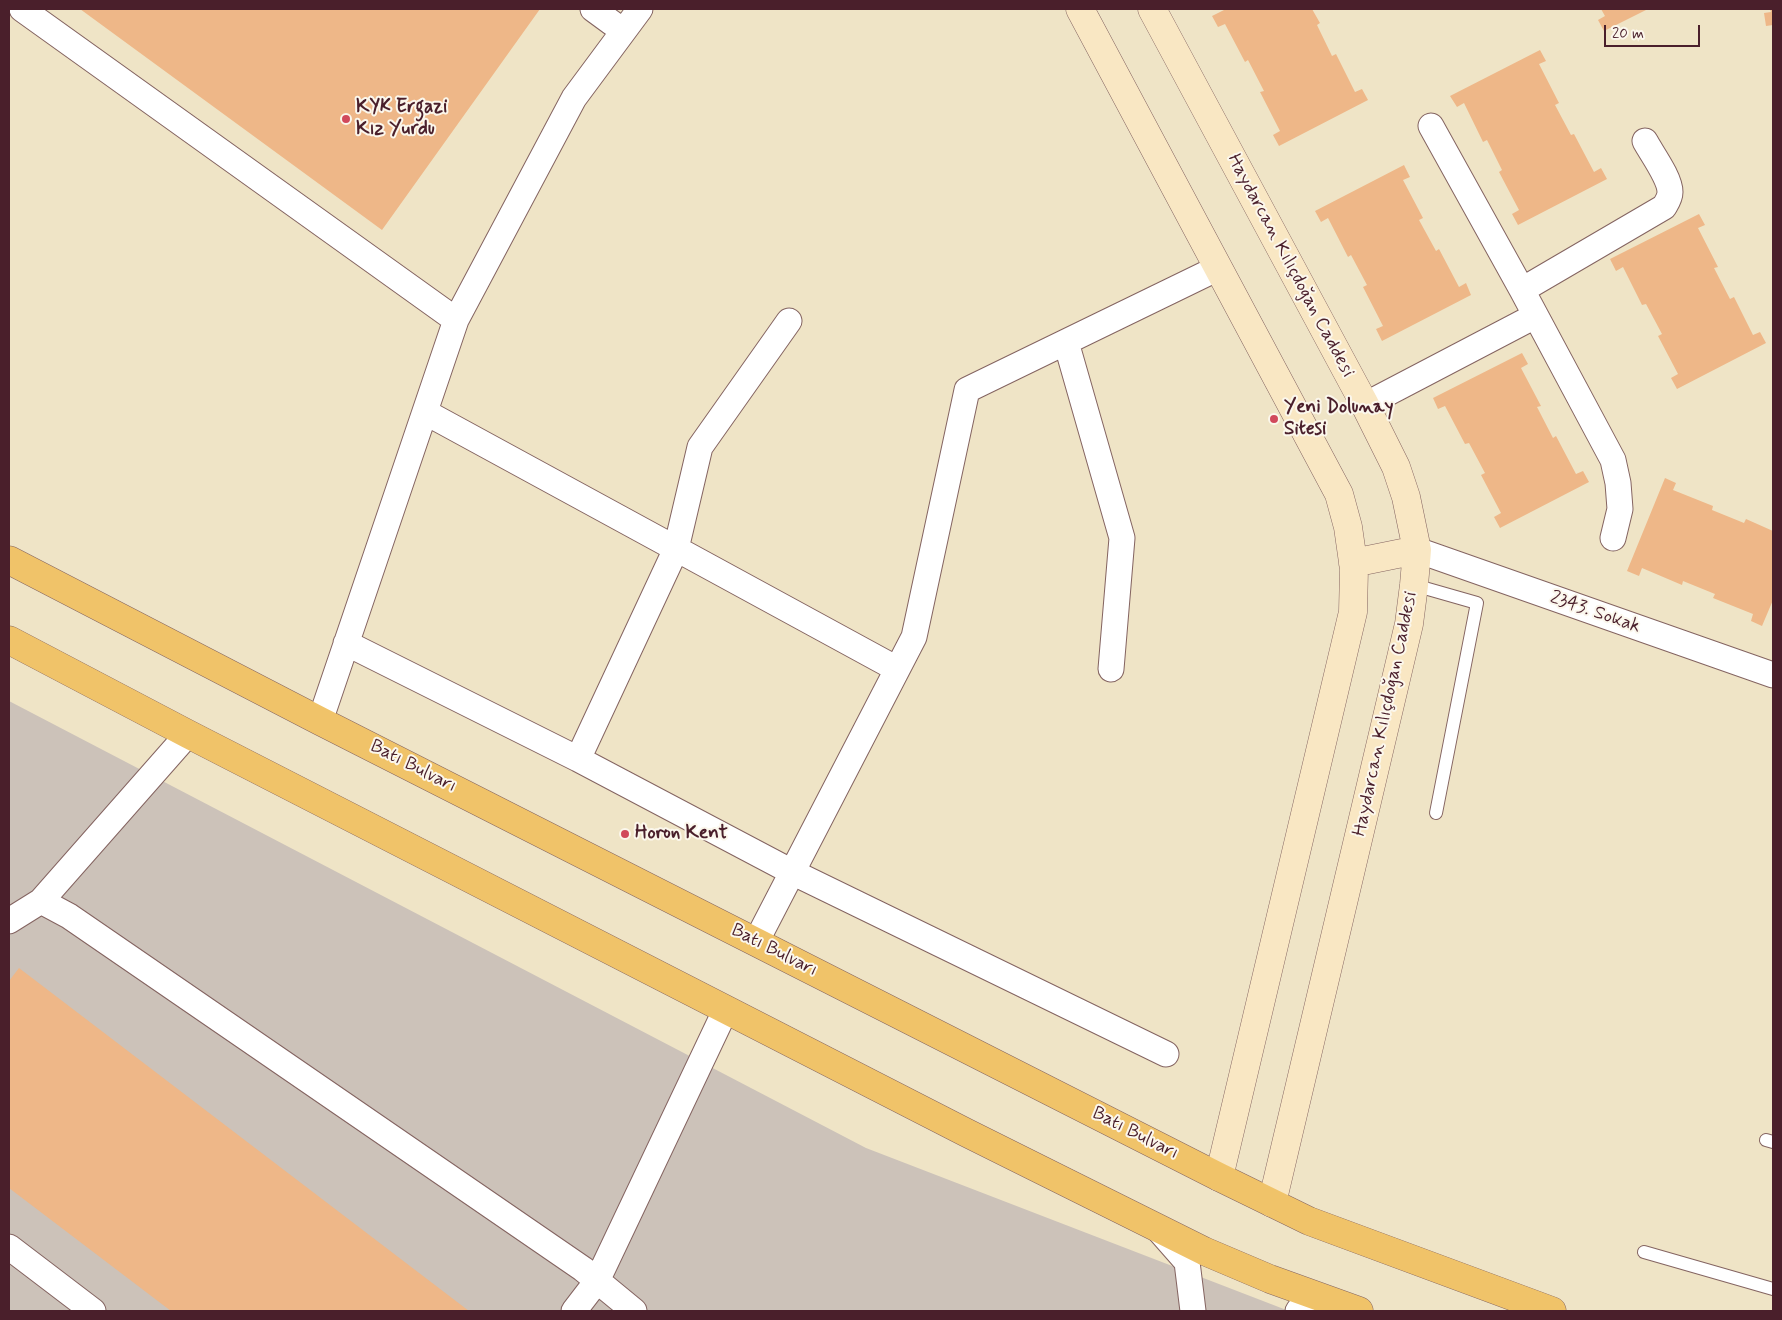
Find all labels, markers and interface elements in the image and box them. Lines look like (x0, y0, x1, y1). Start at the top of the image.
scale bar (1607, 15, 1703, 47)
text: 20 m (1612, 24, 1644, 44)
place label: KYK Ergazi Kız Yurdu (356, 97, 447, 141)
marker: KYK Ergazi Kız Yurdu (340, 113, 352, 125)
street label: Haydarcan Kılıçdoğan Caddesi (1221, 150, 1359, 382)
place label: Yeni Dolunay Sitesi (1284, 397, 1393, 441)
marker: Yeni Dolunay Sitesi (1268, 413, 1280, 425)
street label: 2343. Sokak (1547, 587, 1643, 639)
street label: Haydarcan Kılıçdoğan Caddesi (1349, 590, 1423, 838)
street label: Batı Bulvarı (366, 735, 460, 799)
place label: Horon Kent (635, 823, 728, 845)
marker: Horon Kent (619, 828, 631, 840)
street label: Batı Bulvarı (727, 919, 821, 983)
street label: Batı Bulvarı (1088, 1102, 1182, 1166)

